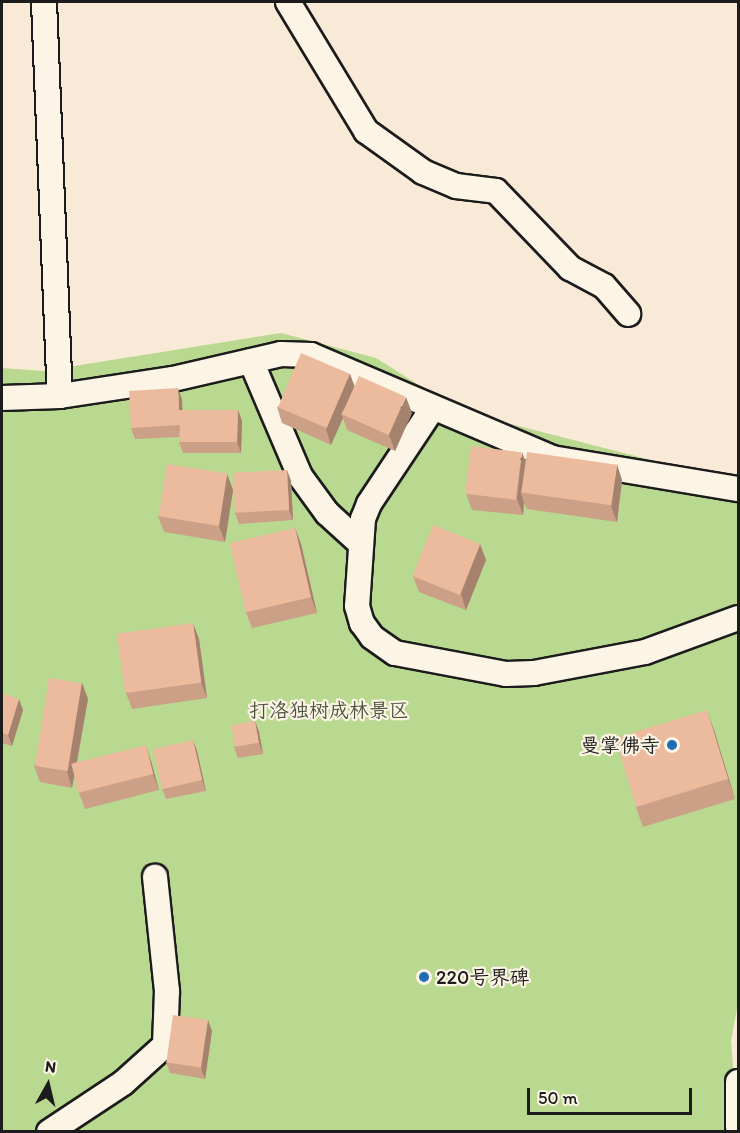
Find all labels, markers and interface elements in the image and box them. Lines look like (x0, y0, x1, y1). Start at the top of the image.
park label: 打洛独树成林景区 (249, 698, 409, 722)
place label: 曼掌佛寺 (580, 733, 660, 757)
marker: 曼掌佛寺 (665, 738, 679, 752)
place label: 220号界碑 (436, 965, 529, 989)
marker: 220号界碑 (417, 970, 431, 984)
north arrow (18, 1055, 78, 1115)
text: N (44, 1057, 57, 1077)
scale bar (530, 1076, 695, 1114)
text: 50 m (538, 1087, 578, 1109)

